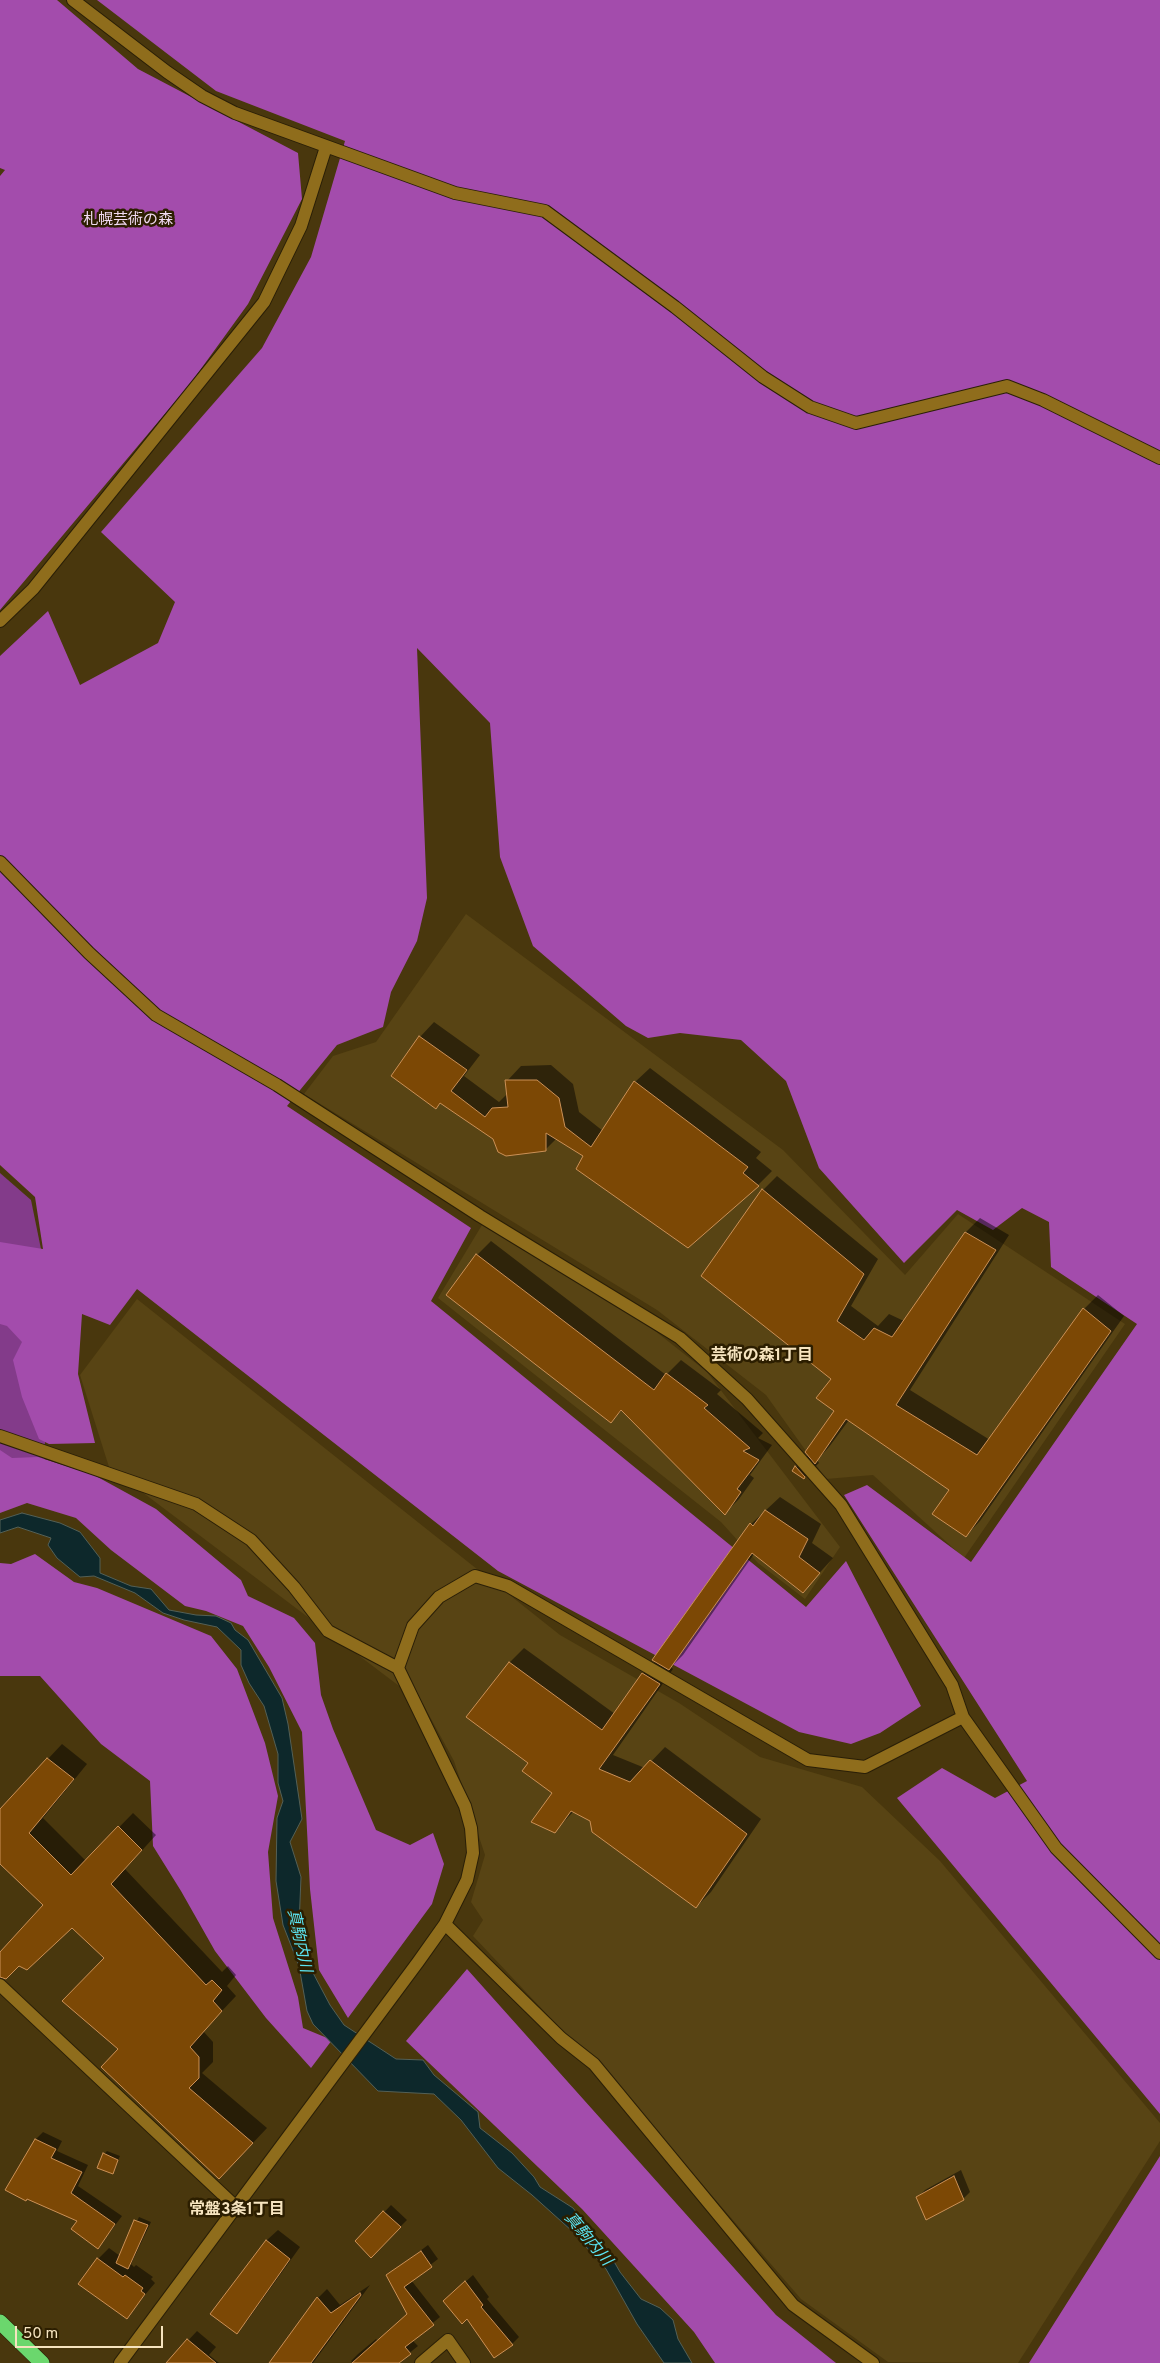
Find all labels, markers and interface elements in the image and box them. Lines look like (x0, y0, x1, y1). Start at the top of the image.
park label: 札幌芸術の森 (83, 212, 173, 230)
district label: 芸術の森1丁目 (711, 1347, 813, 1367)
water label: 真駒内川 (282, 1908, 314, 1974)
district label: 常盤3条1丁目 (189, 2201, 285, 2221)
water label: 真駒内川 (559, 2209, 615, 2271)
scale bar (18, 2316, 165, 2348)
text: 50 m (23, 2325, 58, 2344)

